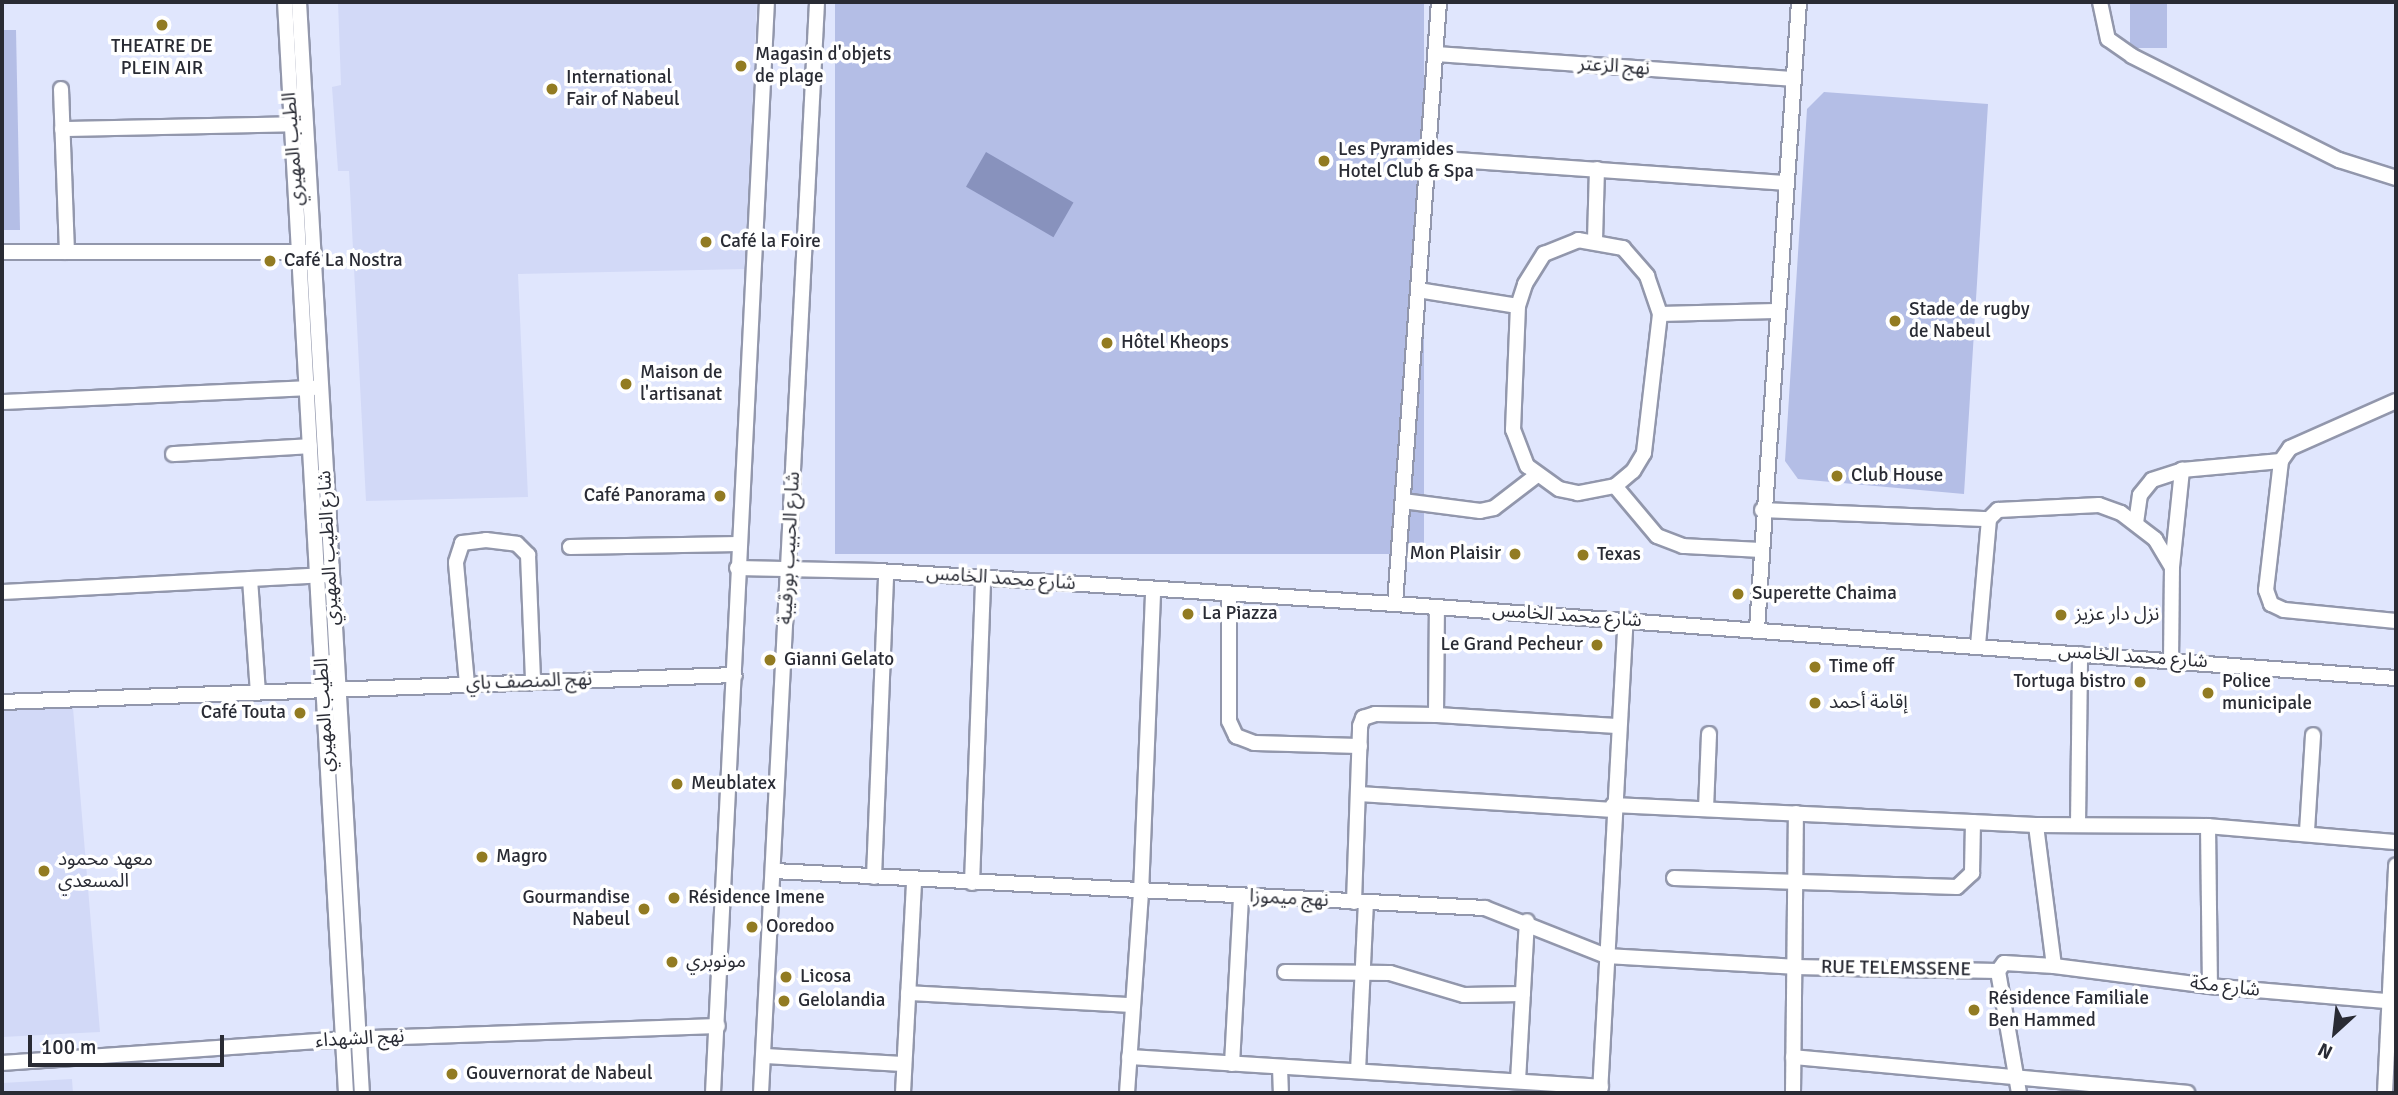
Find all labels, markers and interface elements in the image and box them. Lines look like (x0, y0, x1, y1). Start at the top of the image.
marker: THEATRE DE PLEIN AIR (154, 17, 170, 33)
place label: THEATRE DE PLEIN AIR (111, 36, 213, 80)
place label: Magasin d'objets de plage (755, 44, 891, 88)
street label: نهج الزعتر (1577, 53, 1651, 81)
marker: Magasin d'objets de plage (733, 58, 749, 74)
place label: International Fair of Nabeul (566, 67, 680, 111)
marker: International Fair of Nabeul (544, 81, 560, 97)
street label: الطيب المهيري (279, 91, 309, 207)
place label: Les Pyramides Hotel Club & Spa (1338, 139, 1474, 183)
marker: Les Pyramides Hotel Club & Spa (1316, 153, 1332, 169)
place label: Café la Foire (720, 231, 821, 253)
marker: Café la Foire (698, 234, 714, 250)
place label: Café La Nostra (284, 250, 403, 272)
marker: Café La Nostra (262, 253, 278, 269)
place label: Stade de rugby de Nabeul (1909, 299, 2030, 343)
marker: Stade de rugby de Nabeul (1887, 313, 1903, 329)
place label: Hôtel Kheops (1121, 332, 1229, 354)
marker: Hôtel Kheops (1099, 335, 1115, 351)
place label: Maison de l'artisanat (640, 362, 722, 406)
marker: Maison de l'artisanat (618, 376, 634, 392)
place label: Club House (1851, 465, 1943, 487)
marker: Club House (1829, 468, 1845, 484)
street label: شارع الطيب المهيري (314, 470, 344, 626)
street label: شارع الحبيب بورقيبة (775, 471, 805, 625)
place label: Café Panorama (584, 485, 706, 507)
marker: Café Panorama (712, 488, 728, 504)
place label: Mon Plaisir (1410, 543, 1501, 565)
place label: Texas (1597, 544, 1641, 566)
marker: Mon Plaisir (1507, 546, 1523, 562)
marker: Texas (1575, 547, 1591, 563)
street label: شارع محمد الخامس (926, 562, 1076, 596)
place label: Superette Chaima (1752, 583, 1897, 605)
marker: Superette Chaima (1730, 586, 1746, 602)
street label: شارع محمد الخامس (1492, 599, 1642, 633)
place label: La Piazza (1202, 603, 1278, 625)
place label: نزل دار عزيز (2075, 604, 2159, 626)
marker: La Piazza (1180, 606, 1196, 622)
marker: نزل دار عزيز (2053, 607, 2069, 623)
place label: Le Grand Pecheur (1441, 634, 1583, 656)
marker: Le Grand Pecheur (1589, 637, 1605, 653)
street label: شارع محمد الخامس (2058, 640, 2208, 674)
place label: Gianni Gelato (784, 649, 894, 671)
marker: Gianni Gelato (762, 652, 778, 668)
place label: Time off (1829, 656, 1894, 678)
street label: الطيب المهيري (311, 657, 339, 773)
marker: Time off (1807, 659, 1823, 675)
street label: نهج المنصف باي (465, 668, 593, 696)
place label: Tortuga bistro (2013, 671, 2126, 693)
place label: Police municipale (2222, 671, 2312, 715)
marker: Tortuga bistro (2132, 674, 2148, 690)
marker: Police municipale (2200, 685, 2216, 701)
place label: إقامة أحمد (1829, 692, 1908, 714)
marker: إقامة أحمد (1807, 695, 1823, 711)
place label: Café Touta (201, 702, 286, 724)
marker: Café Touta (292, 705, 308, 721)
place label: Meublatex (691, 773, 776, 795)
marker: Meublatex (669, 776, 685, 792)
place label: Magro (496, 846, 547, 868)
place label: معهد محمود المسعدي (58, 849, 153, 893)
marker: Magro (474, 849, 490, 865)
marker: معهد محمود المسعدي (36, 863, 52, 879)
street label: نهج ميموزا (1249, 886, 1329, 912)
place label: Gourmandise Nabeul (522, 887, 630, 931)
place label: Résidence Imene (688, 887, 825, 909)
marker: Résidence Imene (666, 890, 682, 906)
marker: Gourmandise Nabeul (636, 901, 652, 917)
place label: Ooredoo (766, 916, 834, 938)
marker: Ooredoo (744, 919, 760, 935)
place label: مونوبري (686, 951, 746, 973)
marker: مونوبري (664, 954, 680, 970)
street label: RUE TELEMSSENE (1821, 956, 1971, 982)
place label: Licosa (800, 966, 851, 988)
marker: Licosa (778, 969, 794, 985)
street label: شارع مكة (2189, 972, 2261, 1002)
place label: Résidence Familiale Ben Hammed (1988, 988, 2149, 1032)
place label: Gelolandia (798, 990, 885, 1012)
marker: Gelolandia (776, 993, 792, 1009)
north arrow (2300, 997, 2370, 1067)
marker: Résidence Familiale Ben Hammed (1966, 1002, 1982, 1018)
scale bar (32, 1021, 228, 1066)
street label: نهج الشهداء (315, 1025, 405, 1053)
text: 100 m (41, 1034, 96, 1060)
text: N (2314, 1037, 2337, 1064)
place label: Gouvernorat de Nabeul (466, 1063, 653, 1085)
marker: Gouvernorat de Nabeul (444, 1066, 460, 1082)

